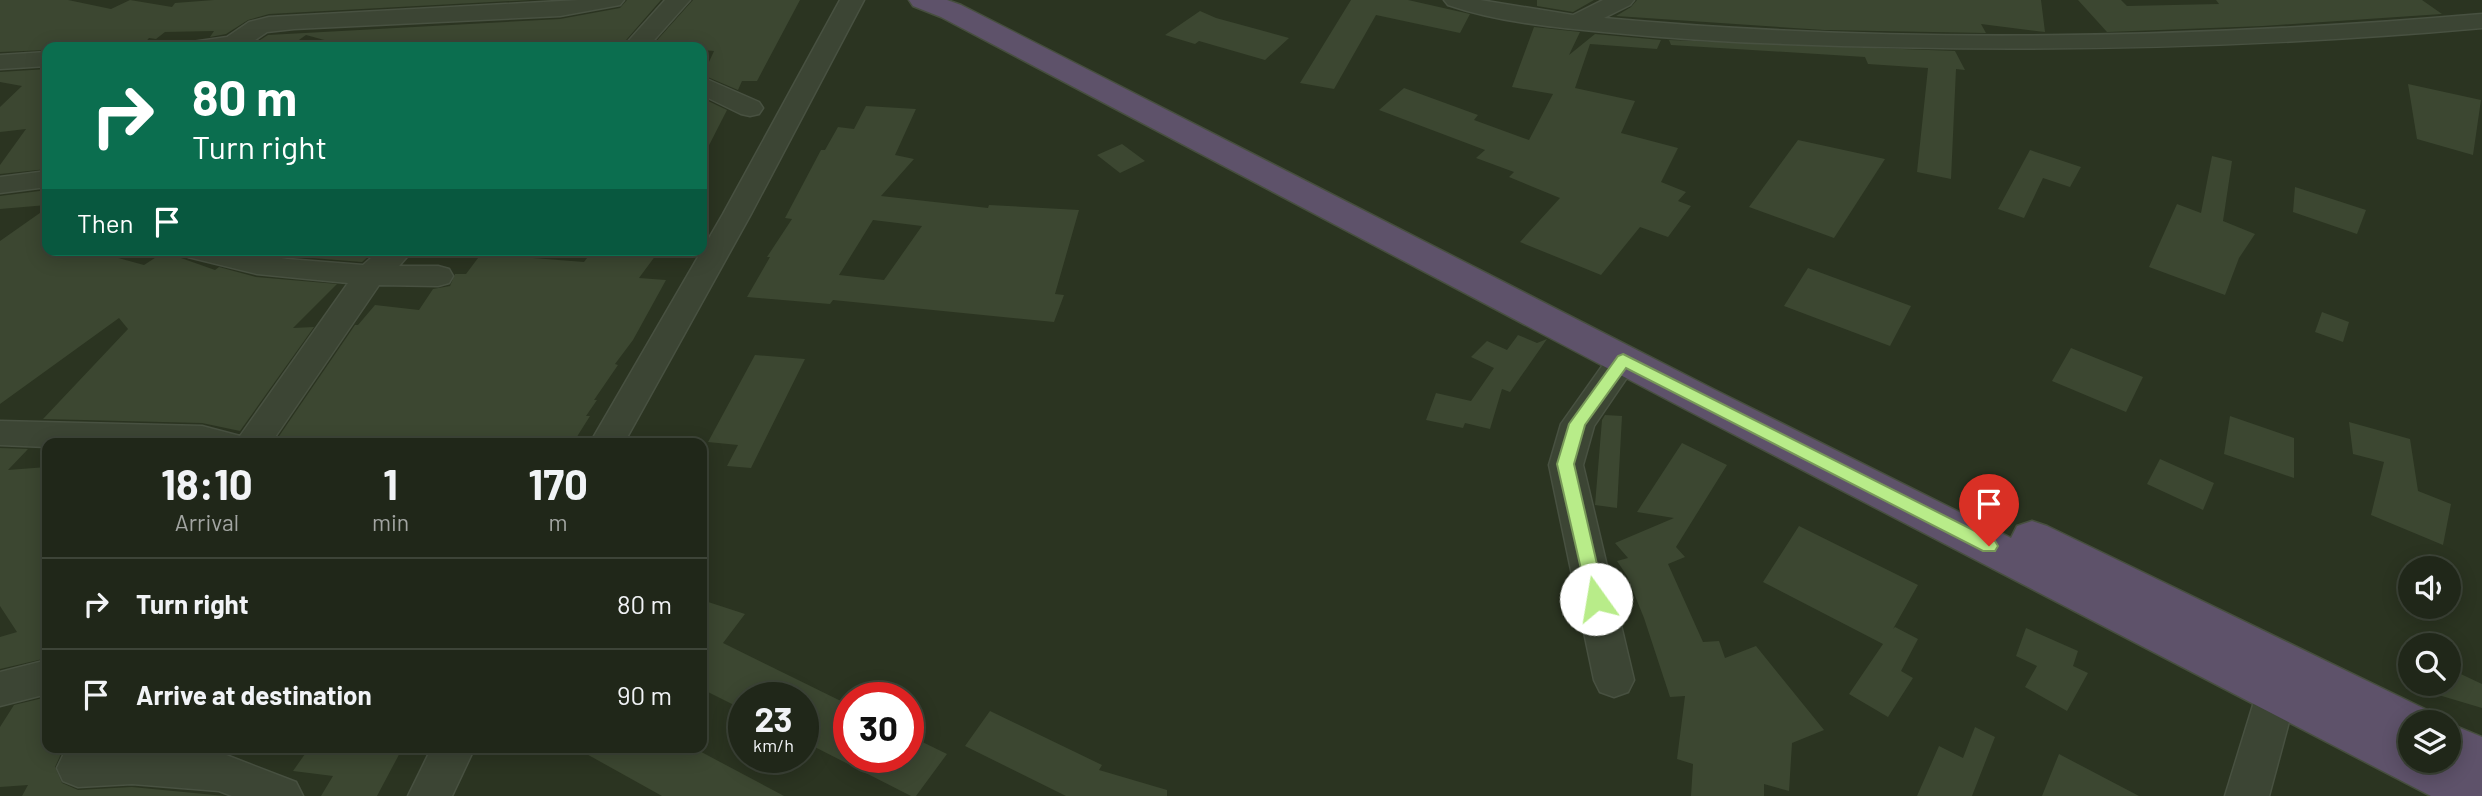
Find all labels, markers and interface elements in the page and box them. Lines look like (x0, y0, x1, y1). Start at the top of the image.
text: 80 m (192, 67, 297, 126)
icon: right (77, 70, 168, 161)
text: Turn right (192, 127, 327, 165)
icon: arrive (148, 203, 186, 241)
text: Then (77, 207, 134, 238)
text: 18:10 (161, 458, 253, 508)
text: 1 (383, 458, 398, 508)
text: 170 (528, 458, 588, 508)
pin (1959, 474, 2019, 546)
icon: arrive (1970, 485, 2008, 523)
text: Arrival (175, 508, 239, 536)
text: min (372, 508, 409, 536)
text: m (549, 508, 568, 536)
map controls (2398, 556, 2461, 773)
button: sound (2398, 556, 2461, 619)
position arrow (1559, 562, 1633, 636)
icon: right (77, 585, 115, 623)
text: Turn right (136, 588, 249, 619)
text: 80 m (617, 588, 672, 619)
button: search (2398, 633, 2461, 696)
icon: arrive (77, 676, 115, 714)
text: Arrive at destination (136, 679, 372, 710)
text: 90 m (617, 679, 672, 710)
speed limit sign: 30 (833, 682, 924, 773)
text: 23 (754, 697, 793, 739)
button: layers (2398, 710, 2461, 773)
text: km/h (753, 734, 794, 756)

